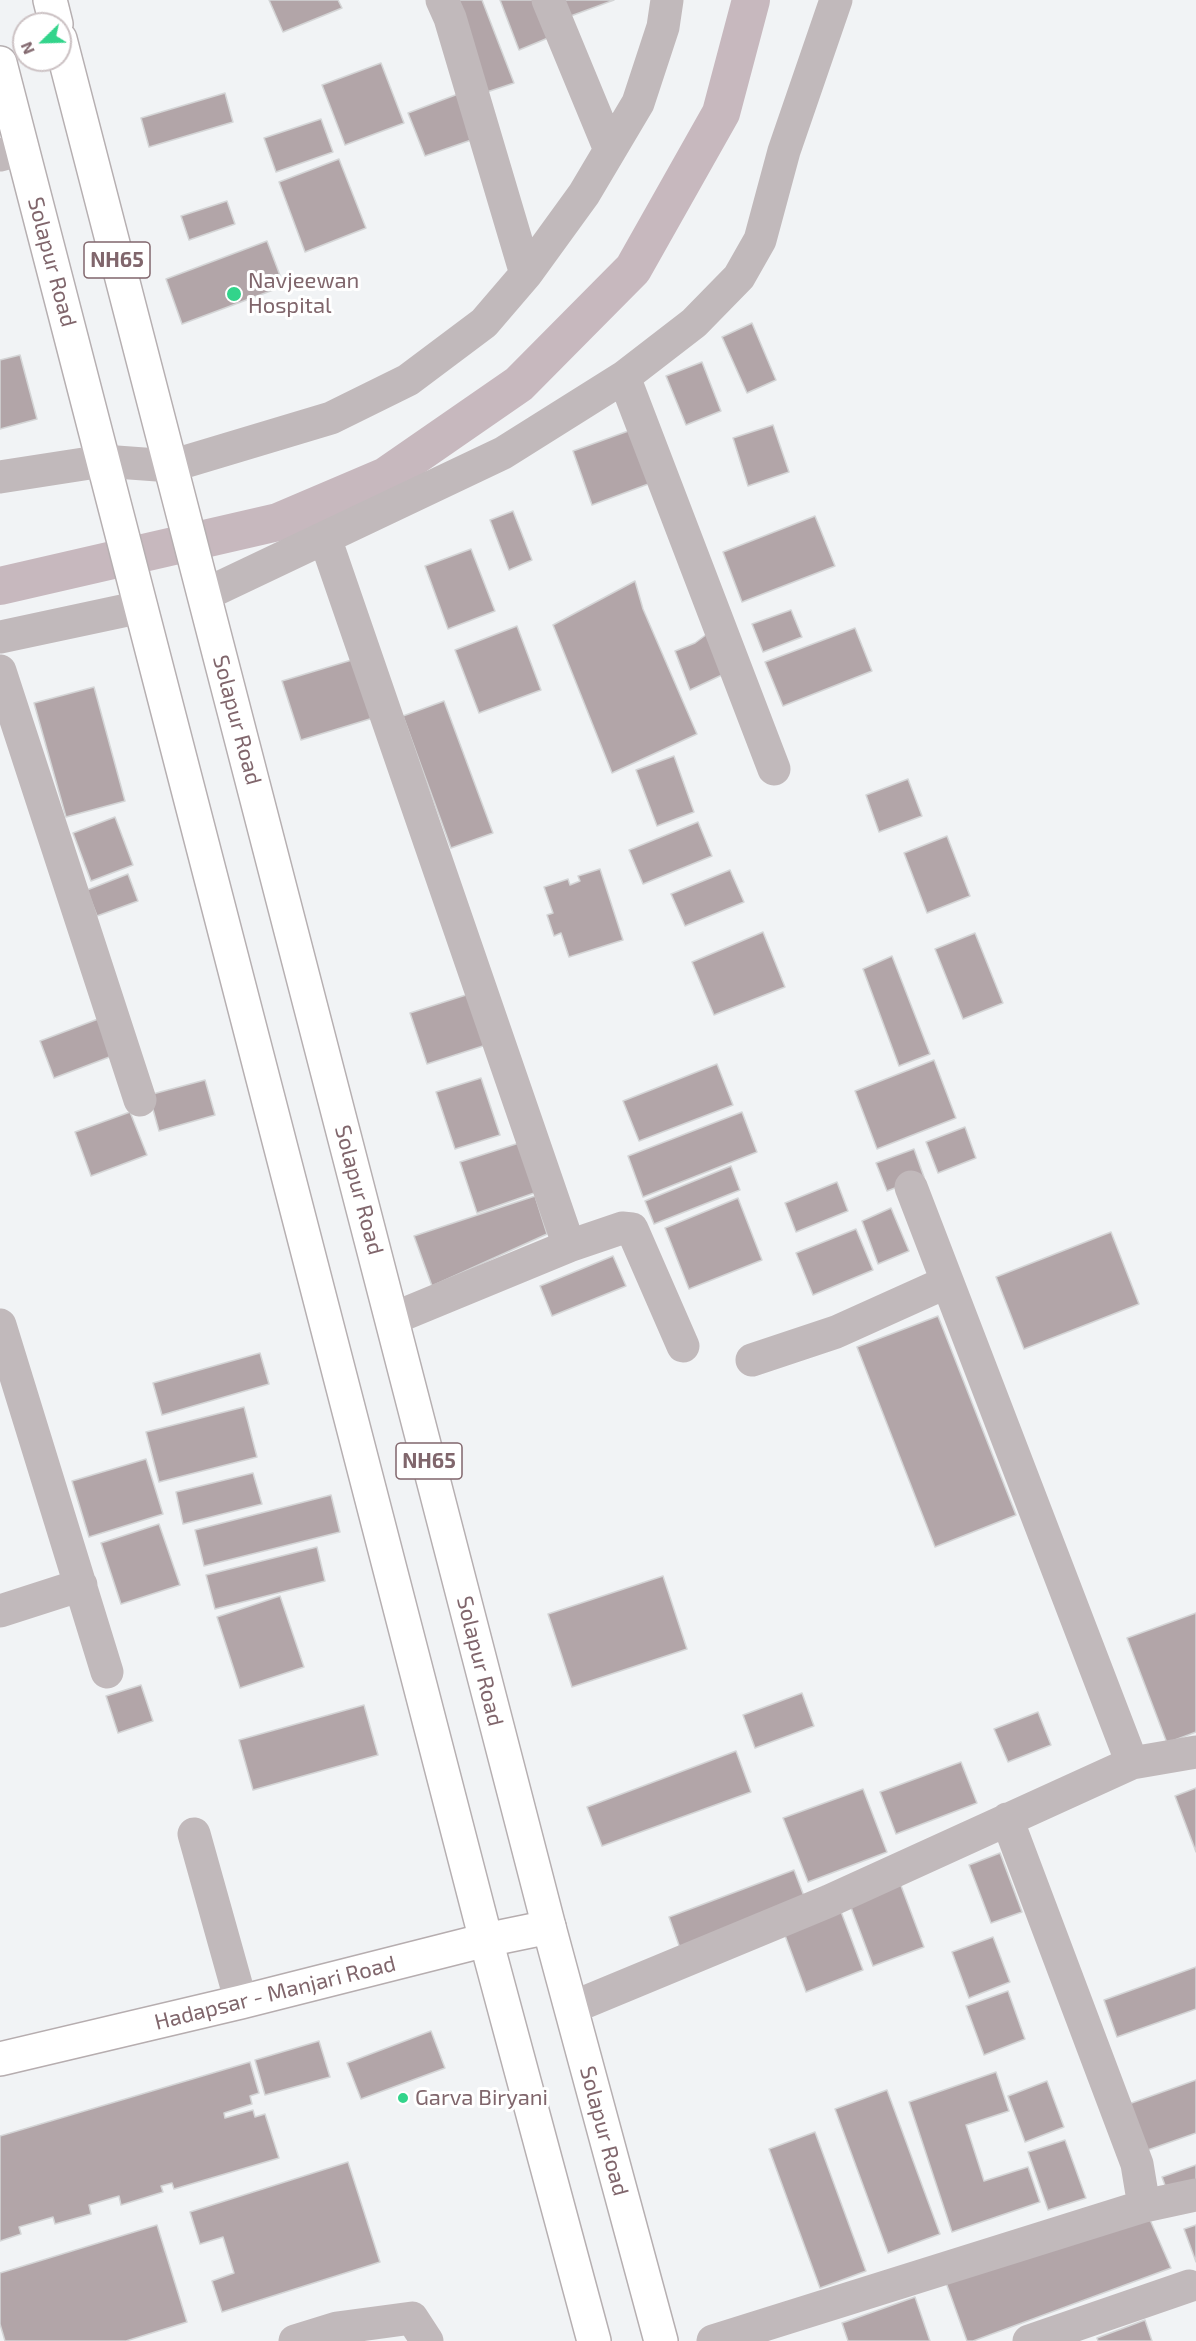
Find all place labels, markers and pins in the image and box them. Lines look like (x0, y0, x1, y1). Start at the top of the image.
place label: Navjeewan Hospital (248, 268, 359, 320)
marker: Navjeewan Hospital (225, 285, 243, 303)
place label: Garva Biryani (415, 2085, 548, 2111)
marker: Garva Biryani (396, 2091, 410, 2105)

